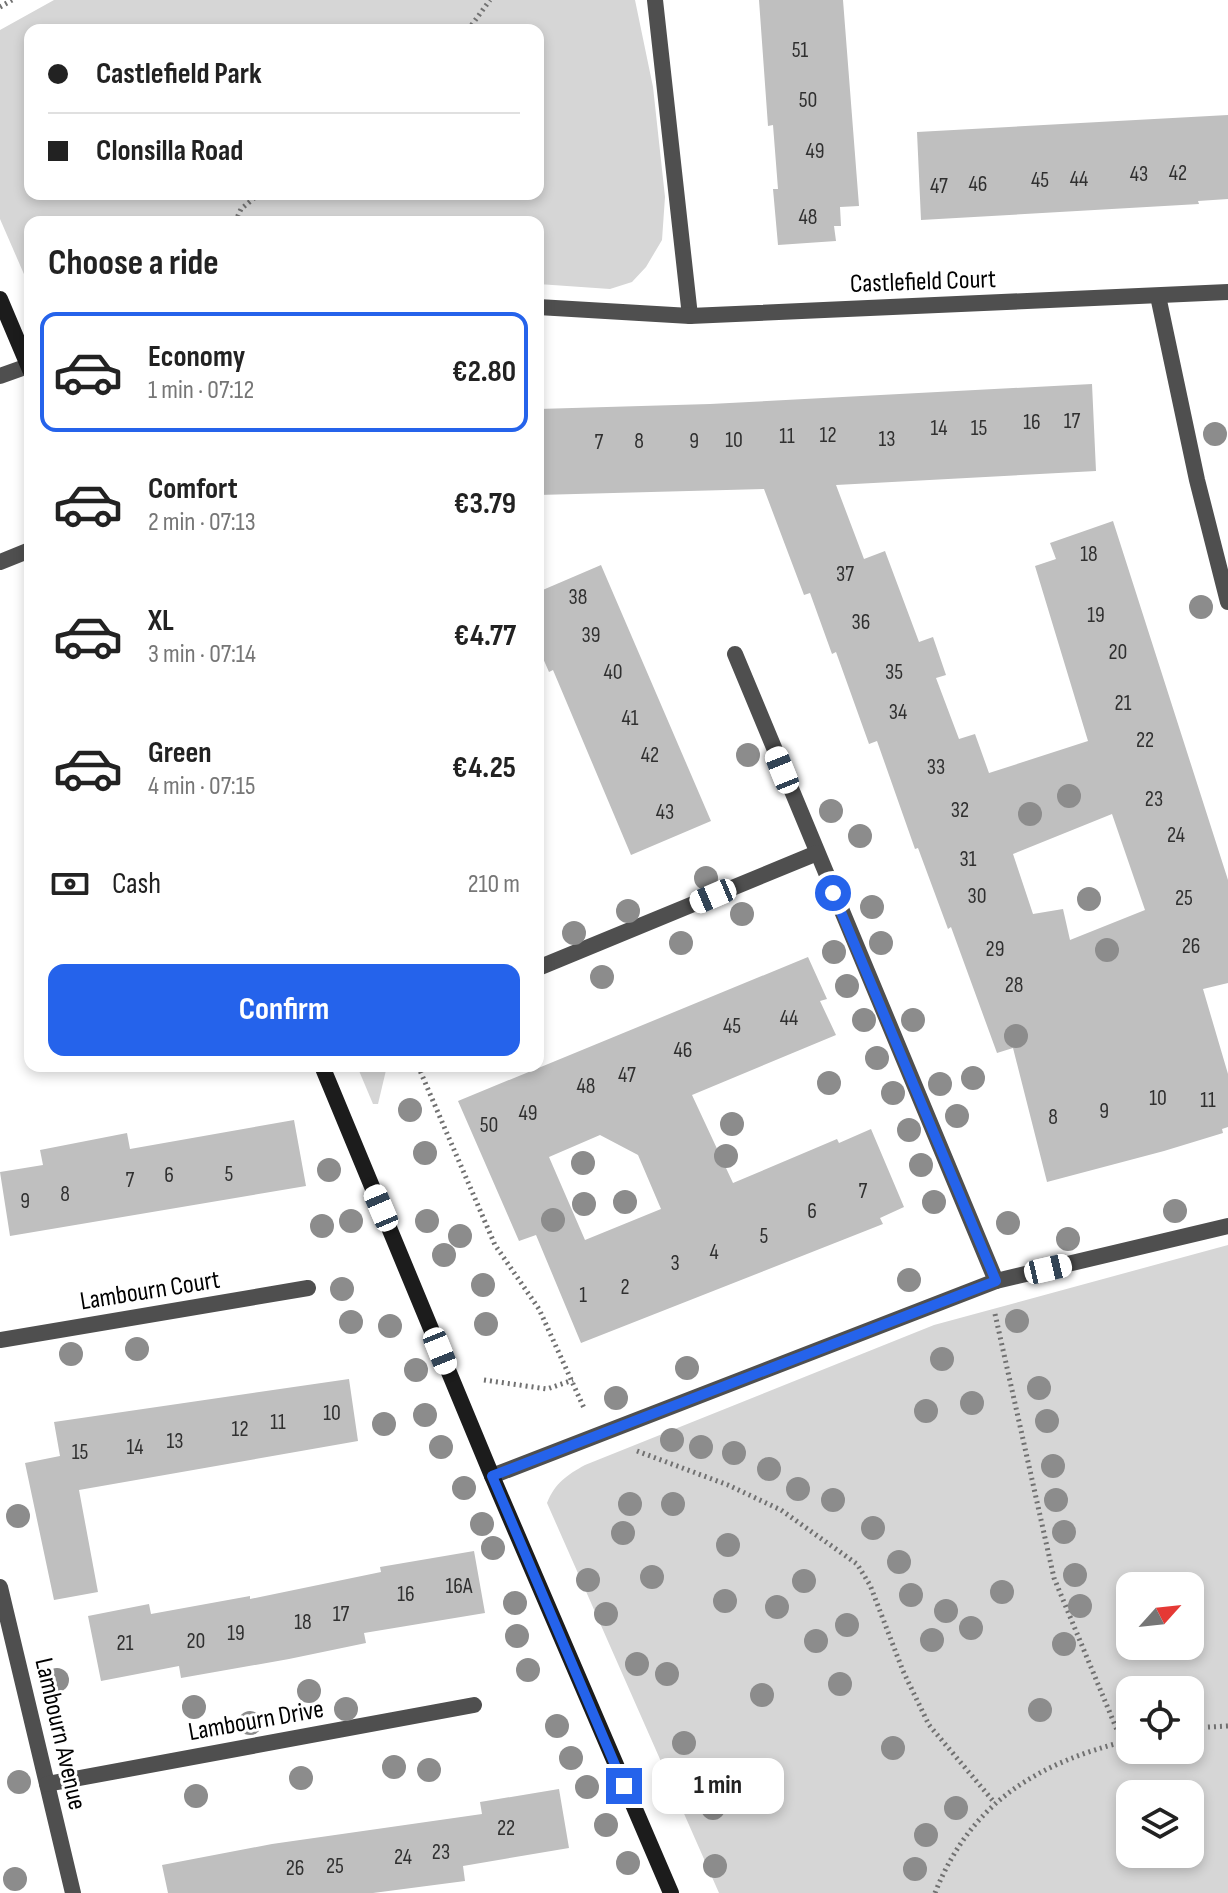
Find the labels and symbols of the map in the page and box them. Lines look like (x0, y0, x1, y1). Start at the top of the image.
house number: 51 (792, 37, 809, 64)
house number: 50 (799, 87, 817, 114)
house number: 49 (806, 138, 825, 165)
house number: 42 (1169, 160, 1187, 187)
house number: 43 (1130, 161, 1148, 188)
house number: 44 (1070, 166, 1088, 193)
house number: 45 (1031, 167, 1049, 194)
house number: 46 (969, 171, 987, 198)
house number: 47 (930, 173, 948, 200)
house number: 48 (799, 204, 817, 231)
street label: Castlefield Court (849, 264, 997, 300)
house number: 17 (1064, 408, 1080, 435)
house number: 16 (1023, 409, 1041, 436)
house number: 14 (931, 415, 947, 442)
house number: 15 (971, 415, 987, 442)
house number: 12 (819, 422, 837, 449)
house number: 11 (779, 423, 795, 450)
house number: 13 (879, 426, 895, 453)
house number: 10 (725, 427, 743, 454)
house number: 8 (634, 428, 644, 455)
house number: 9 (689, 428, 699, 455)
house number: 7 (595, 429, 604, 456)
house number: 18 (1080, 541, 1098, 568)
house number: 37 (836, 561, 854, 588)
house number: 38 (569, 584, 587, 611)
house number: 19 (1087, 602, 1105, 629)
house number: 36 (852, 609, 870, 636)
house number: 39 (582, 622, 600, 649)
house number: 20 (1109, 639, 1127, 666)
house number: 40 (603, 659, 623, 686)
house number: 35 (885, 659, 903, 686)
house number: 21 (1115, 690, 1132, 717)
house number: 34 (889, 699, 907, 726)
house number: 41 (622, 705, 639, 732)
house number: 22 (1136, 727, 1154, 754)
house number: 42 (641, 742, 659, 769)
car (762, 743, 802, 797)
house number: 33 (927, 754, 945, 781)
house number: 23 (1145, 786, 1163, 813)
house number: 32 (951, 797, 969, 824)
house number: 43 (656, 799, 674, 826)
house number: 24 (1167, 822, 1185, 849)
house number: 31 (960, 846, 977, 873)
route start (815, 875, 851, 911)
car (686, 876, 740, 916)
house number: 30 (967, 883, 987, 910)
house number: 25 (1175, 885, 1193, 912)
house number: 26 (1182, 933, 1200, 960)
house number: 29 (986, 936, 1004, 963)
house number: 28 (1005, 972, 1023, 999)
house number: 44 (780, 1005, 798, 1032)
house number: 45 (723, 1013, 741, 1040)
house number: 46 (674, 1037, 692, 1064)
house number: 47 (618, 1062, 636, 1089)
house number: 48 (577, 1073, 595, 1100)
house number: 10 (1149, 1085, 1167, 1112)
house number: 11 (1200, 1087, 1216, 1114)
house number: 9 (1099, 1098, 1109, 1125)
house number: 49 (519, 1100, 538, 1127)
house number: 8 (1048, 1104, 1058, 1131)
house number: 50 (480, 1112, 498, 1139)
house number: 5 (225, 1161, 234, 1188)
house number: 6 (164, 1162, 174, 1189)
house number: 7 (126, 1167, 135, 1194)
house number: 7 (859, 1178, 868, 1205)
house number: 8 (60, 1181, 70, 1208)
car (361, 1181, 401, 1235)
house number: 9 (20, 1188, 30, 1215)
house number: 6 (807, 1198, 817, 1225)
house number: 5 (760, 1223, 769, 1250)
house number: 4 (709, 1239, 719, 1266)
house number: 3 (670, 1250, 680, 1277)
car (1022, 1252, 1074, 1286)
street label: Lambourn Court (78, 1265, 222, 1317)
house number: 2 (620, 1274, 630, 1301)
house number: 1 (579, 1282, 587, 1309)
car (420, 1324, 460, 1378)
house number: 10 (323, 1400, 341, 1427)
house number: 11 (270, 1409, 286, 1436)
house number: 12 (231, 1416, 249, 1443)
house number: 13 (167, 1428, 183, 1455)
house number: 14 (127, 1434, 143, 1461)
house number: 15 (72, 1439, 88, 1466)
north arrow (1116, 1572, 1204, 1660)
house number: 16A (446, 1573, 473, 1600)
house number: 16 (397, 1581, 415, 1608)
house number: 17 (333, 1601, 349, 1628)
house number: 18 (294, 1609, 312, 1636)
house number: 19 (227, 1620, 245, 1647)
house number: 20 (187, 1628, 205, 1655)
house number: 21 (117, 1630, 134, 1657)
street label: Lambourn Avenue (27, 1655, 93, 1813)
street label: Lambourn Drive (186, 1694, 326, 1748)
callout: 1 min (652, 1758, 784, 1814)
route end (606, 1768, 642, 1804)
house number: 22 (497, 1815, 515, 1842)
house number: 23 (432, 1839, 450, 1866)
house number: 24 (394, 1844, 412, 1871)
house number: 25 (326, 1853, 344, 1880)
house number: 26 (286, 1855, 304, 1882)

